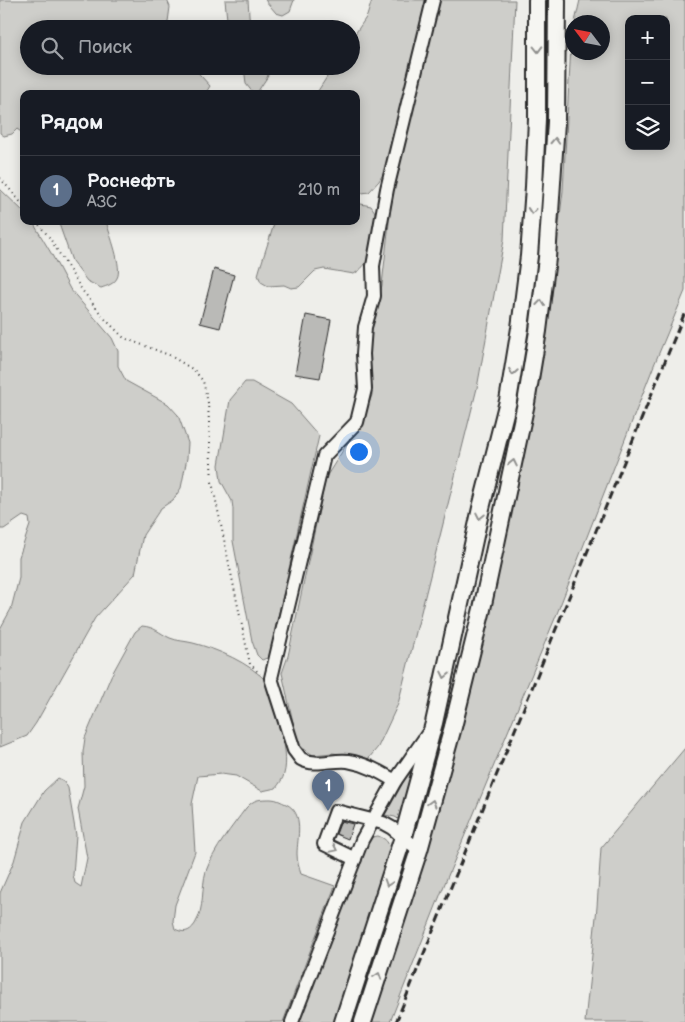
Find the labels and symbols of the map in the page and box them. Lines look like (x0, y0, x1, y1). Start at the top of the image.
north arrow (565, 15, 610, 60)
one-way arrow (533, 45, 543, 53)
one-way arrow (549, 137, 560, 145)
one-way arrow (527, 207, 538, 215)
one-way arrow (535, 298, 546, 306)
one-way arrow (508, 368, 518, 377)
your location (346, 439, 372, 465)
one-way arrow (507, 458, 518, 467)
one-way arrow (475, 512, 485, 521)
one-way arrow (440, 671, 451, 680)
pin: 1 (312, 770, 344, 811)
one-way arrow (426, 799, 436, 807)
one-way arrow (328, 843, 337, 853)
one-way arrow (384, 878, 394, 887)
one-way arrow (372, 972, 382, 980)

